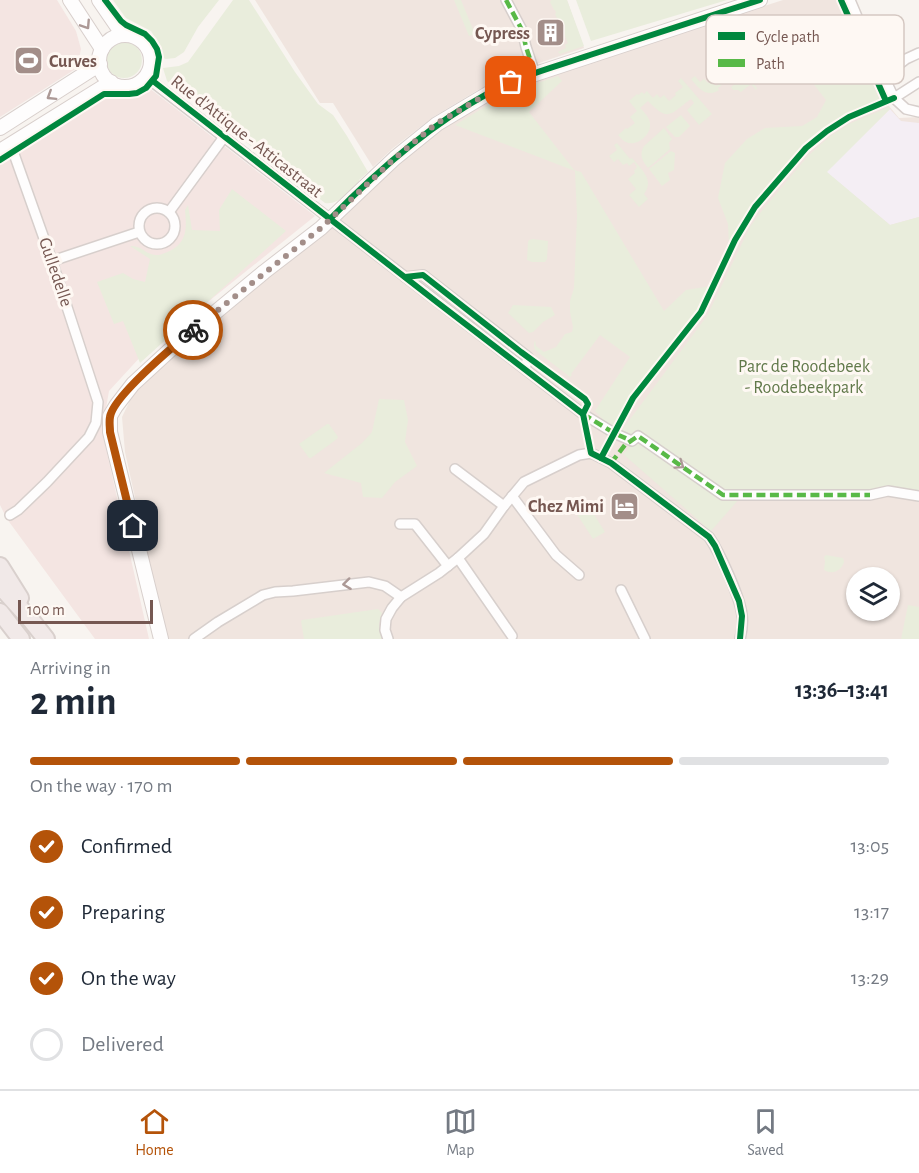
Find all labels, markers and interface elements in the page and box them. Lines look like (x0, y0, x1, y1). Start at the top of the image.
legend (706, 15, 904, 84)
building icon: Cypress (535, 17, 567, 49)
one-way arrow (79, 18, 90, 29)
place label: Cypress (475, 25, 530, 43)
text: Cycle path (756, 29, 820, 46)
sports icon: Curves (12, 45, 44, 77)
place label: Curves (49, 53, 97, 71)
pin (485, 56, 536, 107)
text: Path (756, 56, 785, 72)
icon: bag (494, 65, 527, 98)
street label: Rue d'Attique - Atticastraat (167, 72, 326, 201)
one-way arrow (46, 89, 57, 100)
street label: Gulledelle (35, 236, 75, 309)
courier (163, 300, 223, 360)
icon: bike (177, 314, 210, 347)
park label: Parc de Roodebeek - Roodebeekpark (738, 358, 871, 397)
one-way arrow (673, 458, 684, 469)
hotel icon: Chez Mimi (609, 490, 641, 522)
place label: Chez Mimi (528, 498, 604, 516)
pin (107, 500, 158, 551)
icon: home (116, 509, 149, 542)
map controls (846, 567, 900, 621)
button: layers (846, 567, 900, 621)
one-way arrow (342, 578, 352, 590)
scale bar (18, 597, 153, 624)
text: 100 m (27, 602, 65, 618)
text: Arriving in (30, 658, 111, 678)
text: 13:36–13:41 (795, 679, 889, 701)
text: 2 min (30, 683, 117, 722)
text: On the way · 170 m (30, 776, 173, 796)
icon: check (30, 830, 63, 863)
text: Confirmed (81, 835, 172, 857)
text: 13:05 (850, 836, 889, 856)
icon: check (30, 896, 63, 929)
text: Preparing (81, 901, 165, 923)
text: 13:17 (854, 902, 889, 922)
icon: check (30, 962, 63, 995)
text: On the way (81, 967, 176, 989)
text: 13:29 (851, 968, 889, 988)
text: Delivered (81, 1033, 164, 1055)
tab: Home (135, 1105, 174, 1160)
tab: Map (444, 1105, 477, 1160)
tab: Saved (747, 1105, 784, 1160)

